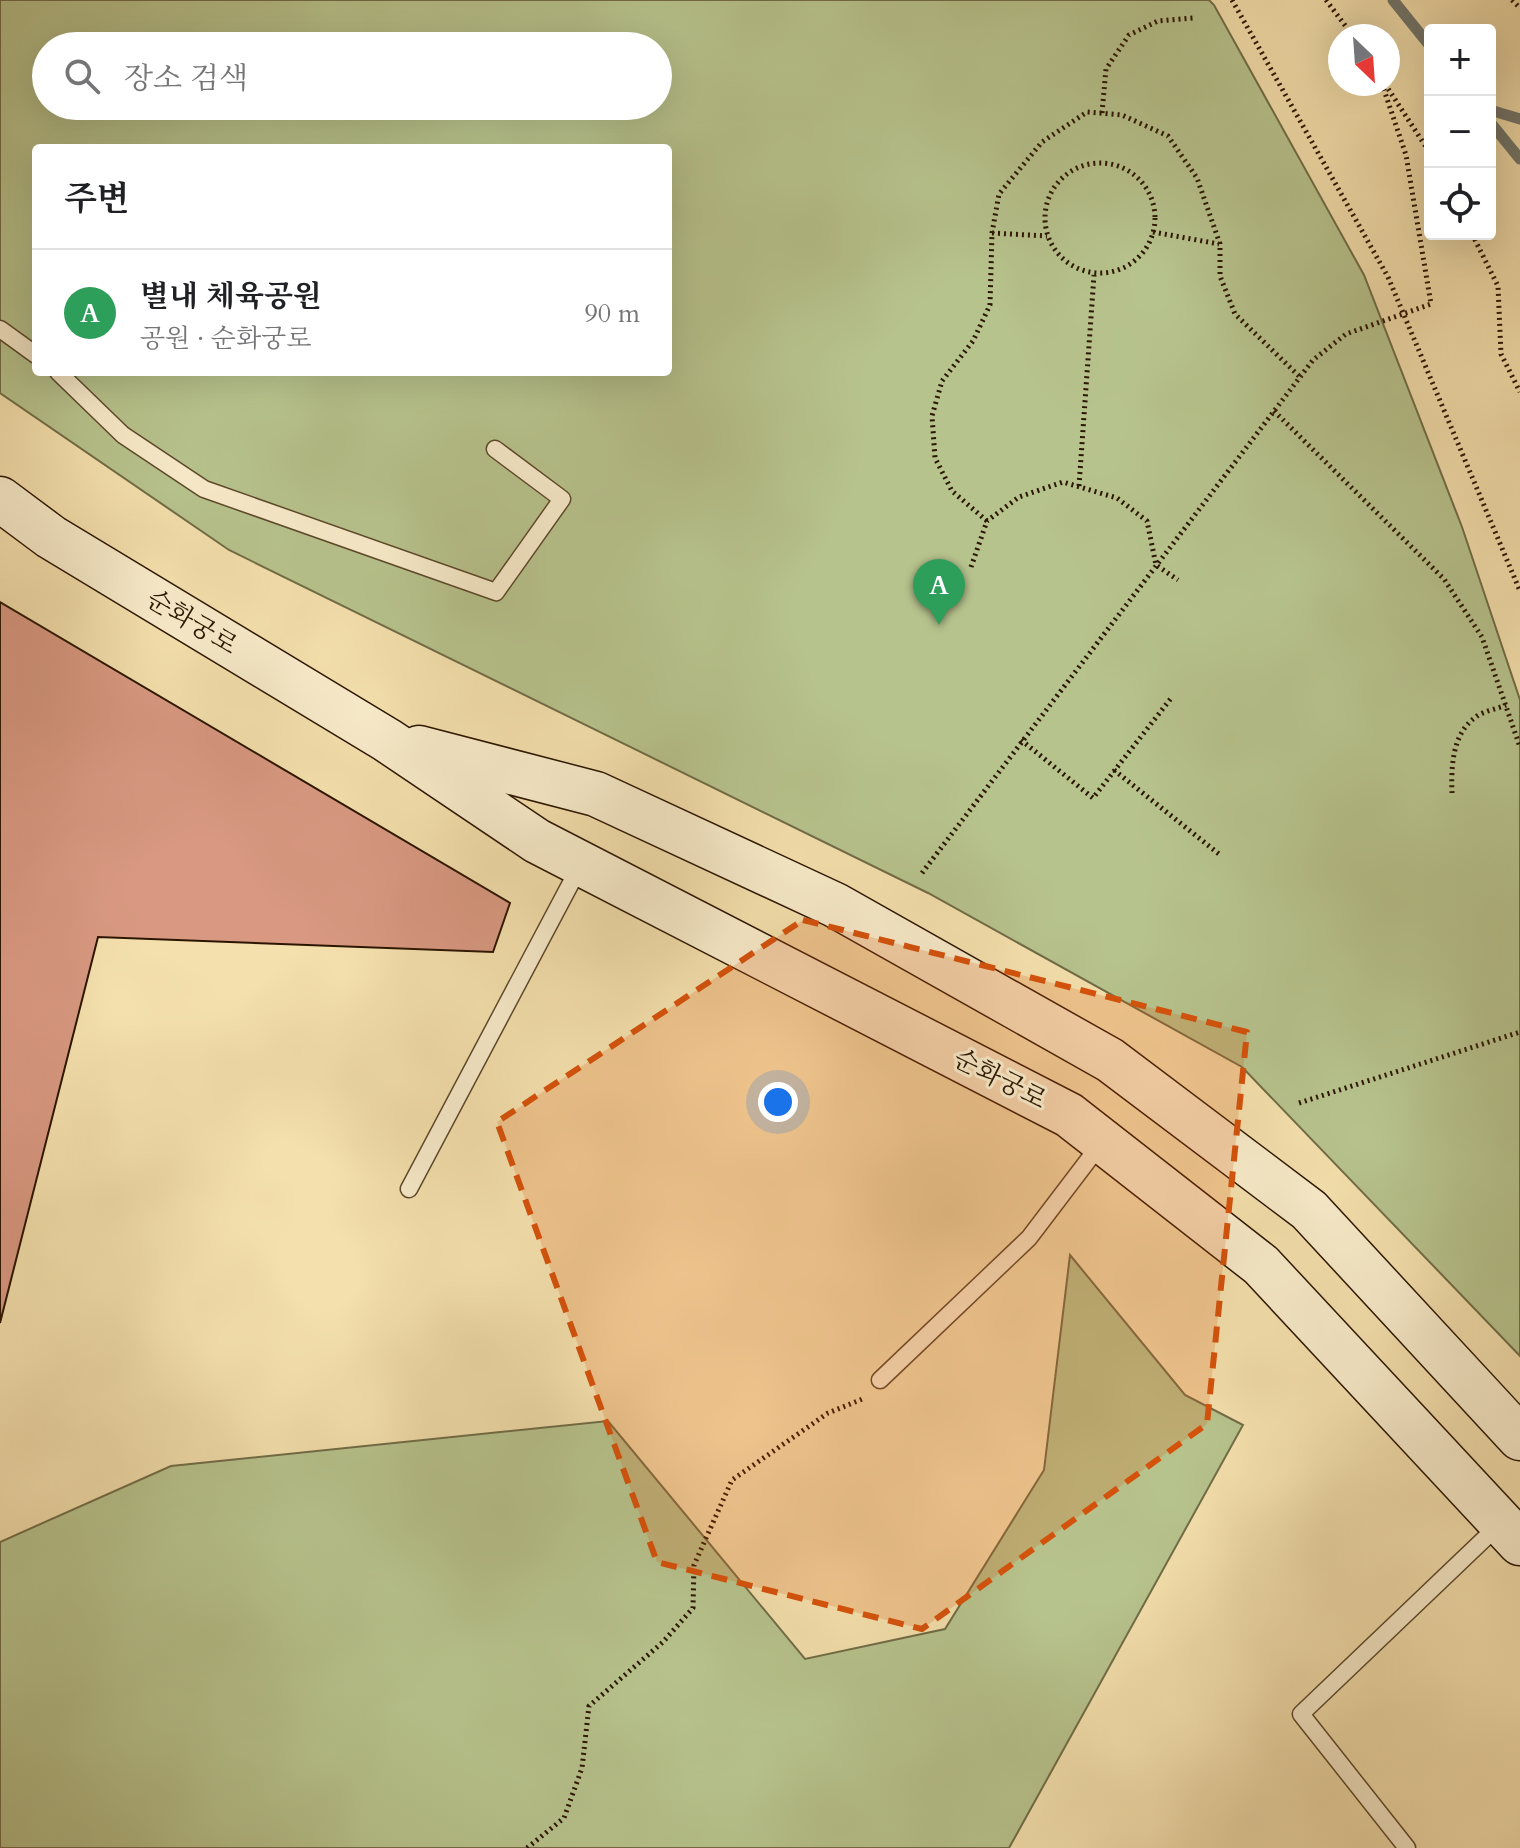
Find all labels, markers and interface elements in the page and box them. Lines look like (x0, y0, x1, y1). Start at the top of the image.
north arrow (1328, 24, 1400, 96)
map controls (1424, 24, 1496, 240)
button: + (1424, 24, 1496, 96)
search box (32, 32, 672, 120)
icon: search (60, 54, 104, 98)
text: 장소 검색 (124, 58, 248, 99)
button: − (1424, 96, 1496, 168)
button: locate (1424, 168, 1496, 240)
text: 주변 (64, 176, 130, 222)
text: 별내 체육공원 (140, 276, 322, 317)
text: A (80, 296, 100, 331)
text: 90 m (584, 296, 640, 331)
text: 공원 · 순화궁로 (140, 321, 311, 356)
pin: A (913, 559, 965, 625)
street label: 순화궁로 (140, 581, 244, 663)
street label: 순화궁로 (947, 1041, 1053, 1117)
your location (758, 1082, 798, 1122)

